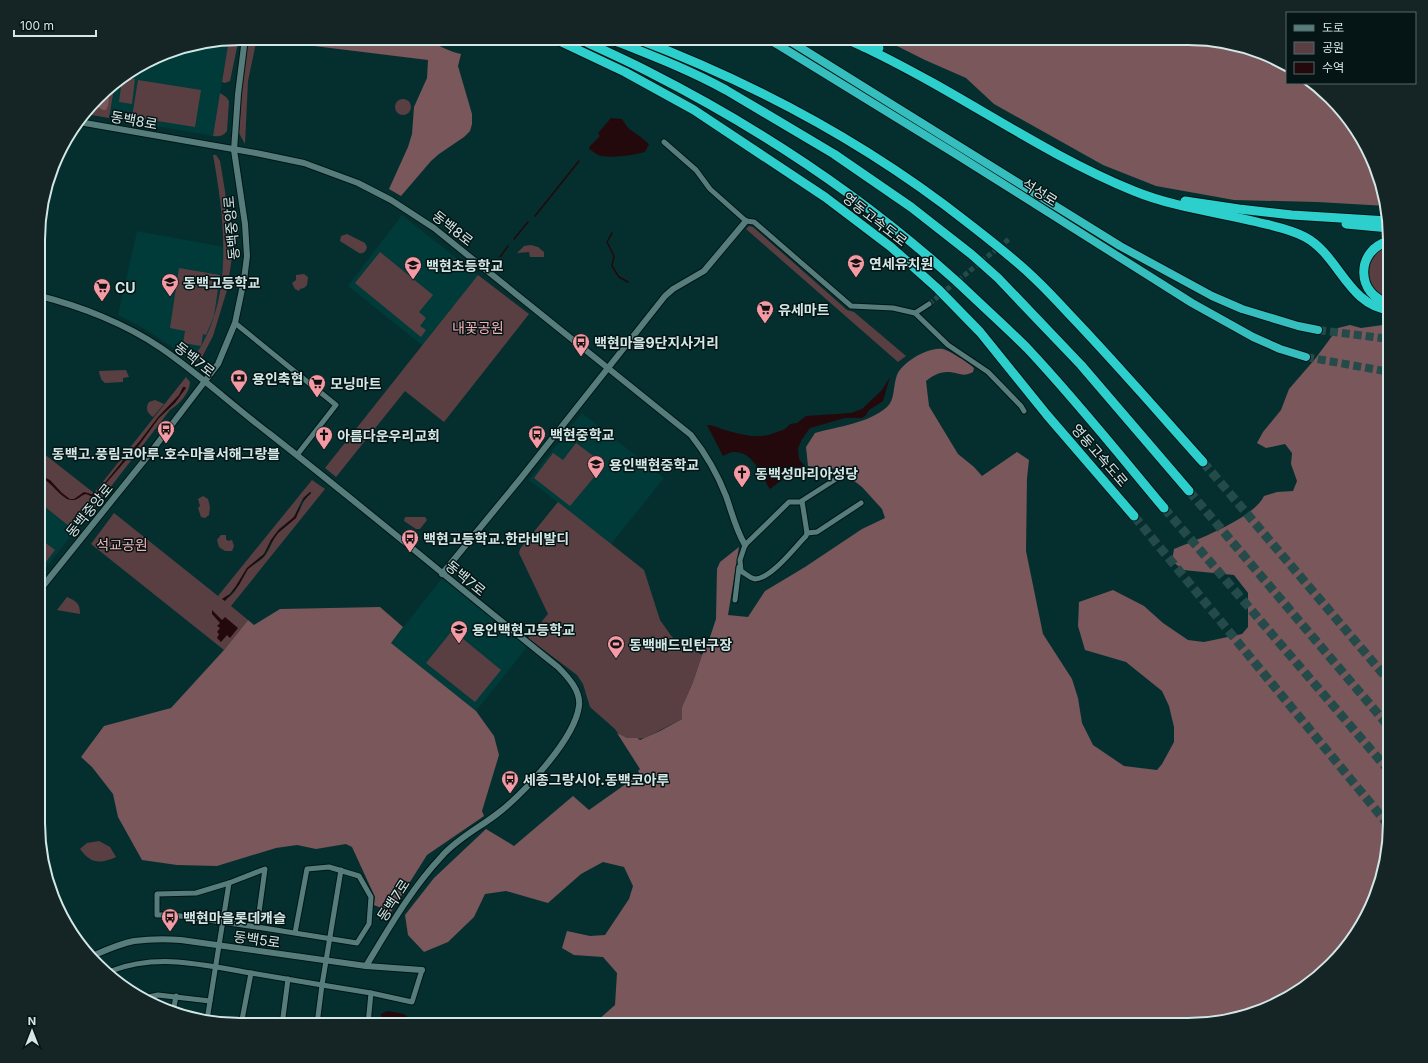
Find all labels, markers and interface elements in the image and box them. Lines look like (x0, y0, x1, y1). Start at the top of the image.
scale bar (14, 12, 96, 38)
legend (1286, 12, 1416, 84)
text: 100 m (20, 18, 54, 33)
text: 도로 (1322, 20, 1344, 35)
text: 공원 (1322, 40, 1344, 55)
text: 수역 (1322, 60, 1344, 75)
street label: 동백8로 (109, 108, 159, 132)
street label: 석성로 (1019, 175, 1061, 210)
street label: 영동고속도로 (839, 189, 911, 250)
street label: 동백중앙로 (220, 195, 242, 261)
street label: 동백8로 (429, 207, 477, 249)
school or university icon: 연세유치원 (846, 253, 866, 278)
school or university icon: 백현초등학교 (403, 255, 423, 280)
place label: 연세유치원 (869, 255, 933, 272)
place label: 백현초등학교 (426, 257, 503, 274)
school or university icon: 동백고등학교 (160, 272, 180, 297)
place label: 동백고등학교 (183, 274, 260, 291)
supermarket icon: CU (92, 277, 112, 302)
place label: CU (115, 279, 136, 296)
supermarket icon: 유세마트 (755, 299, 775, 324)
place label: 유세마트 (778, 301, 830, 318)
park label: 내꽃공원 (452, 319, 504, 336)
bus stop icon: 백현마을9단지사거리 (571, 332, 591, 357)
place label: 백현마을9단지사거리 (594, 334, 719, 351)
street label: 동백7로 (171, 338, 219, 380)
bank icon: 용인축협 (229, 368, 249, 393)
place label: 용인축협 (252, 370, 304, 387)
supermarket icon: 모닝마트 (307, 373, 327, 398)
place label: 모닝마트 (330, 375, 382, 392)
bus stop icon: 동백고.풍림코아루.호수마을서해그랑블 (156, 419, 176, 444)
street label: 영동고속도로 (1068, 420, 1132, 490)
bus stop icon: 백현중학교 (527, 424, 547, 449)
church icon: 아름다운우리교회 (314, 425, 334, 450)
place label: 백현중학교 (550, 426, 615, 443)
place label: 아름다운우리교회 (337, 427, 440, 444)
place label: 동백고.풍림코아루.호수마을서해그랑블 (52, 445, 280, 462)
school or university icon: 용인백현중학교 (586, 454, 606, 479)
place label: 용인백현중학교 (609, 456, 699, 473)
church icon: 동백성마리아성당 (732, 463, 752, 488)
place label: 동백성마리아성당 (755, 465, 858, 482)
street label: 동백중앙로 (62, 480, 116, 540)
bus stop icon: 백현고등학교.한라비발디 (400, 528, 420, 553)
place label: 백현고등학교.한라비발디 (423, 530, 569, 547)
park label: 석교공원 (96, 536, 148, 553)
street label: 동백7로 (443, 557, 490, 599)
school or university icon: 용인백현고등학교 (449, 619, 469, 644)
place label: 용인백현고등학교 (472, 621, 575, 638)
sports icon: 동백배드민턴구장 (606, 634, 626, 659)
place label: 동백배드민턴구장 (629, 636, 732, 653)
bus stop icon: 세종그랑시아.동백코아루 (500, 769, 520, 794)
place label: 세종그랑시아.동백코아루 (523, 771, 669, 788)
street label: 동백7로 (373, 876, 413, 924)
bus stop icon: 백현마을롯데캐슬 (160, 907, 180, 932)
place label: 백현마을롯데캐슬 (183, 909, 286, 926)
street label: 동백5로 (232, 927, 282, 951)
north arrow (12, 1011, 52, 1051)
text: N (28, 1014, 36, 1028)

